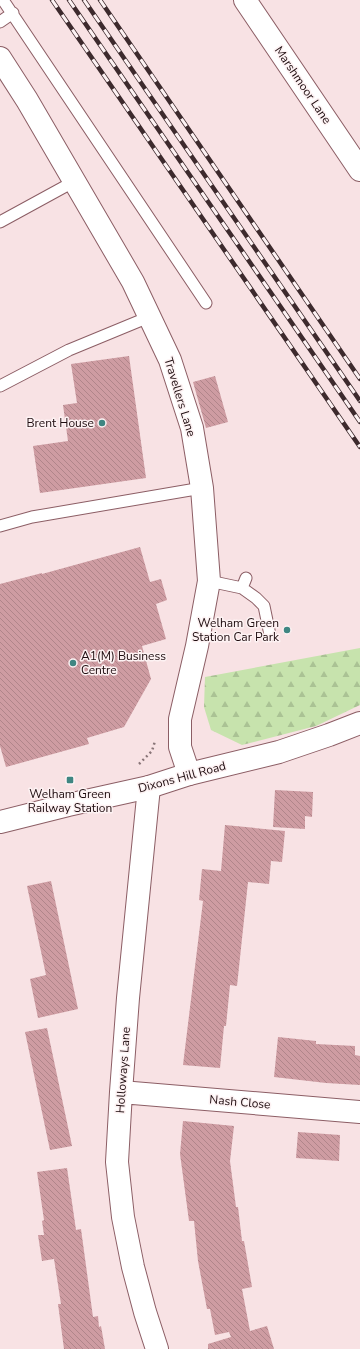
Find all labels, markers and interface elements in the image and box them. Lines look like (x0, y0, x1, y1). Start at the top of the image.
street label: Marshmoor Lane (271, 43, 335, 127)
street label: Travellers Lane (160, 355, 200, 439)
place label: Brent House (26, 415, 94, 431)
marker: Brent House (97, 418, 107, 428)
place label: Welham Green Station Car Park (192, 615, 280, 645)
marker: Welham Green Station Car Park (282, 625, 292, 635)
place label: A1(M) Business Centre (81, 648, 166, 678)
marker: A1(M) Business Centre (68, 658, 78, 668)
street label: Dixons Hill Road (136, 758, 228, 796)
marker: Welham Green Railway Station (65, 775, 75, 785)
place label: Welham Green Railway Station (28, 786, 112, 816)
street label: Holloways Lane (112, 1026, 134, 1114)
street label: Nash Close (209, 1091, 271, 1113)

